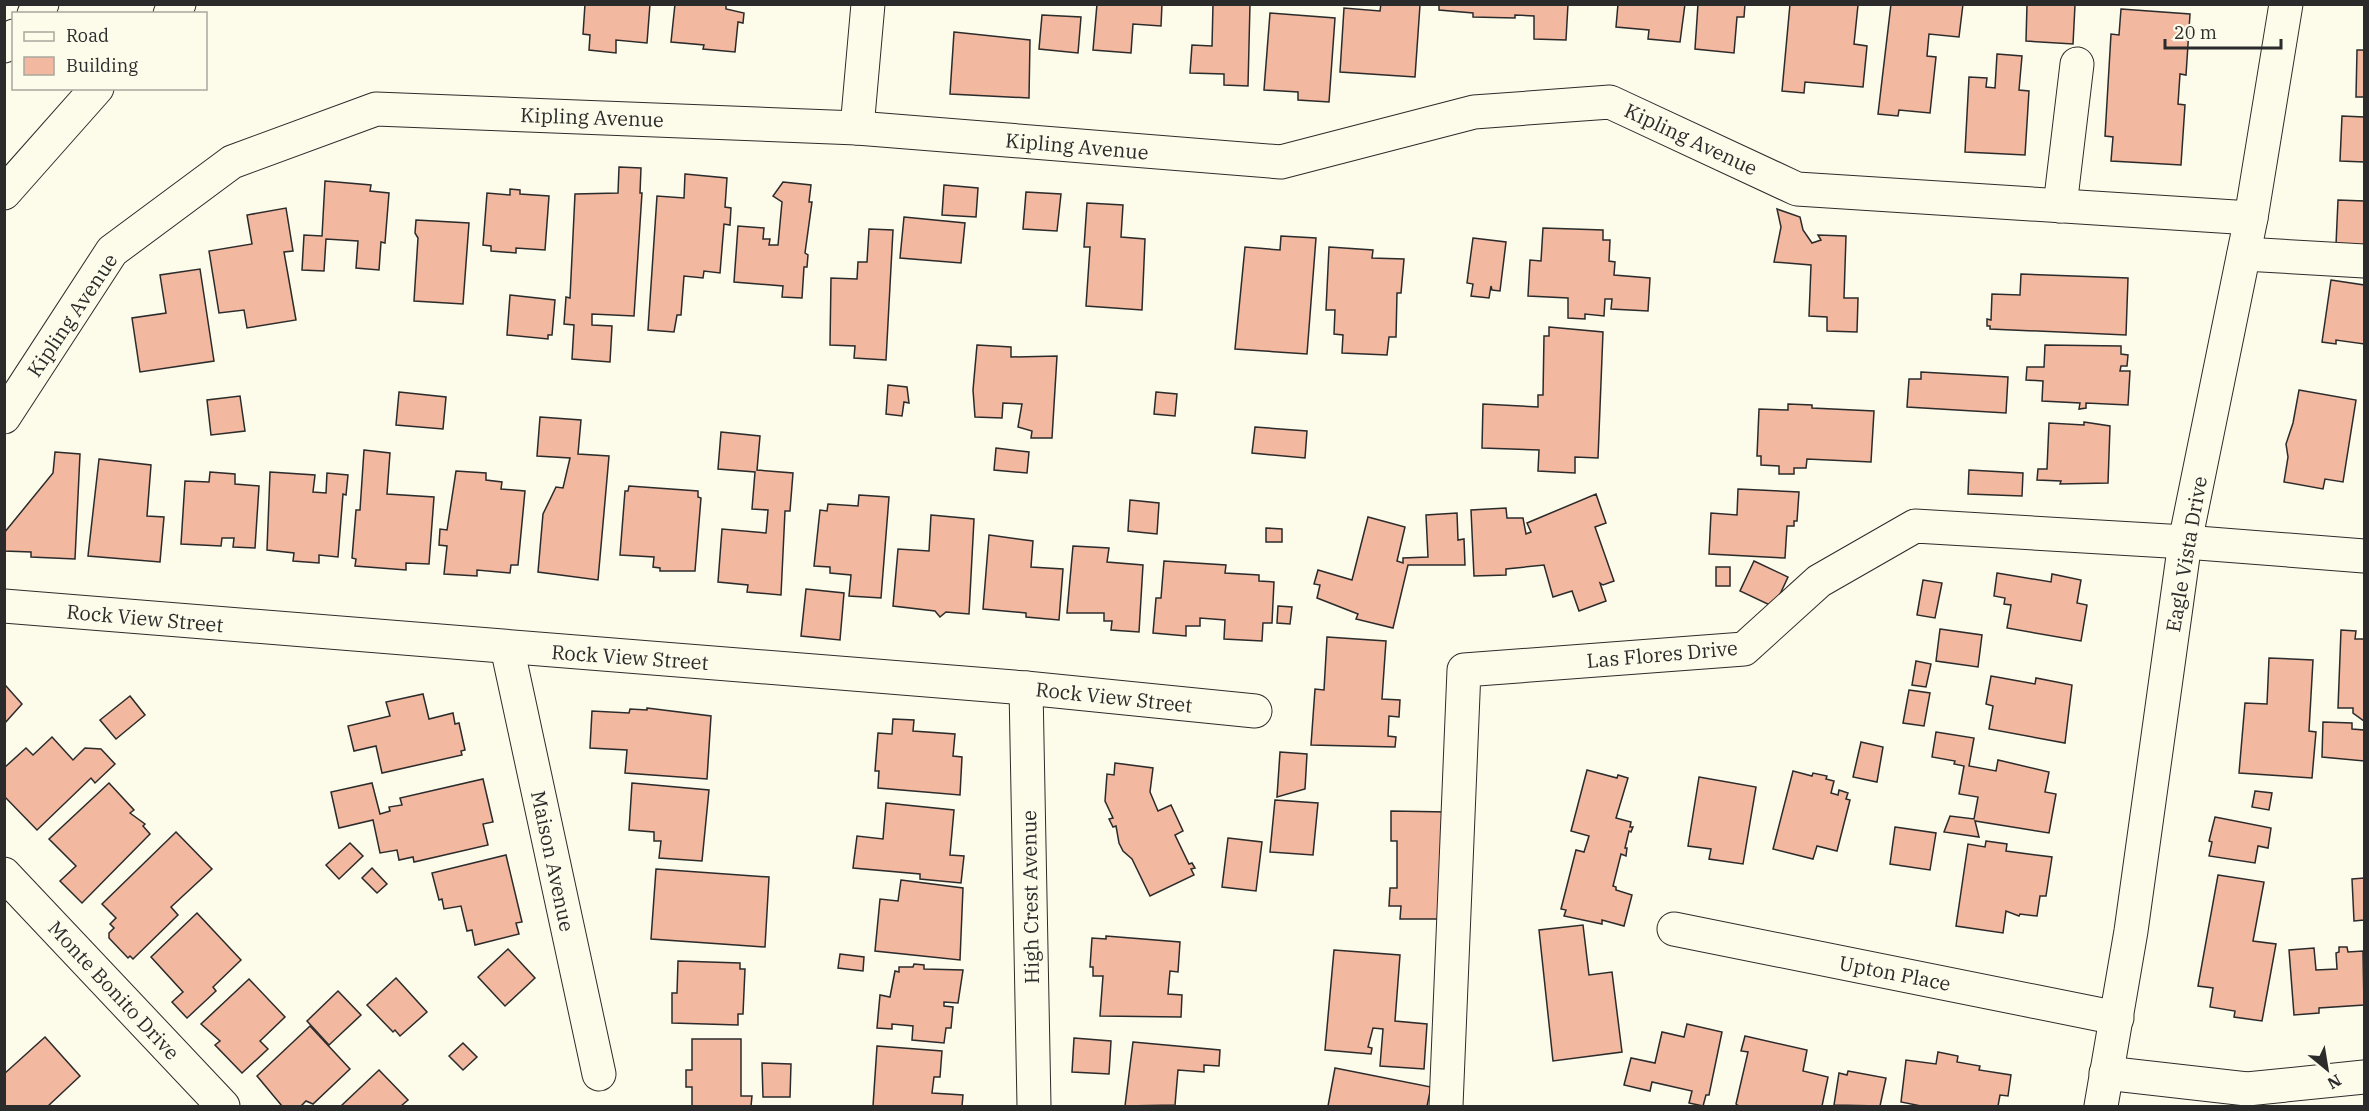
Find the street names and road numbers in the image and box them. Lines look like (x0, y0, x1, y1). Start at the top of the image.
street label: Kipling Avenue (1620, 96, 1762, 182)
street label: Kipling Avenue (520, 101, 664, 133)
street label: Kipling Avenue (1004, 126, 1150, 166)
street label: Kipling Avenue (21, 248, 123, 382)
street label: Eagle Vista Drive (2159, 474, 2213, 634)
street label: Rock View Street (65, 598, 225, 638)
street label: Las Flores Drive (1585, 634, 1739, 674)
street label: Rock View Street (550, 638, 710, 676)
street label: Rock View Street (1034, 675, 1194, 719)
street label: Maison Avenue (525, 788, 581, 934)
street label: High Crest Avenue (1015, 810, 1045, 984)
street label: Monte Bonito Drive (42, 915, 186, 1065)
street label: Upton Place (1837, 949, 1953, 997)

